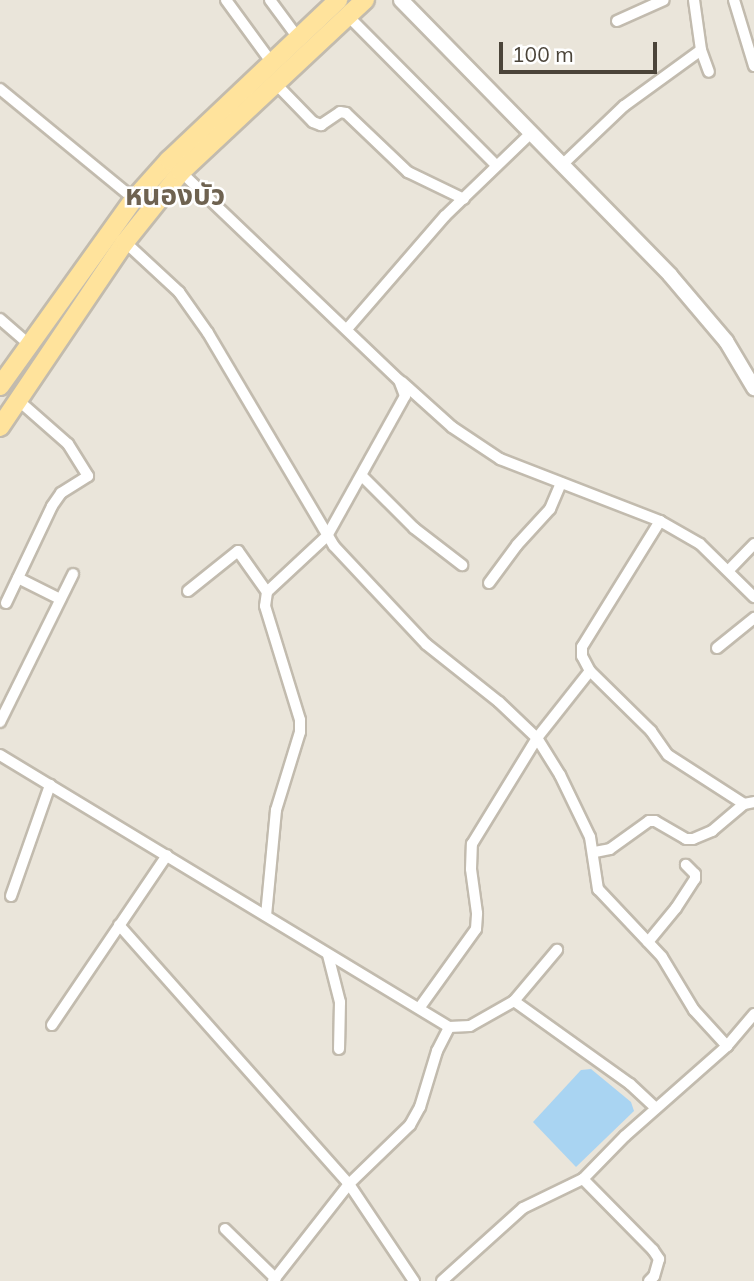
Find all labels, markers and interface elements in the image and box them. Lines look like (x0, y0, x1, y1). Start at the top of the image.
scale bar (502, 28, 660, 72)
text: 100 m (512, 41, 574, 67)
district label: หนองบัว (125, 178, 225, 212)

